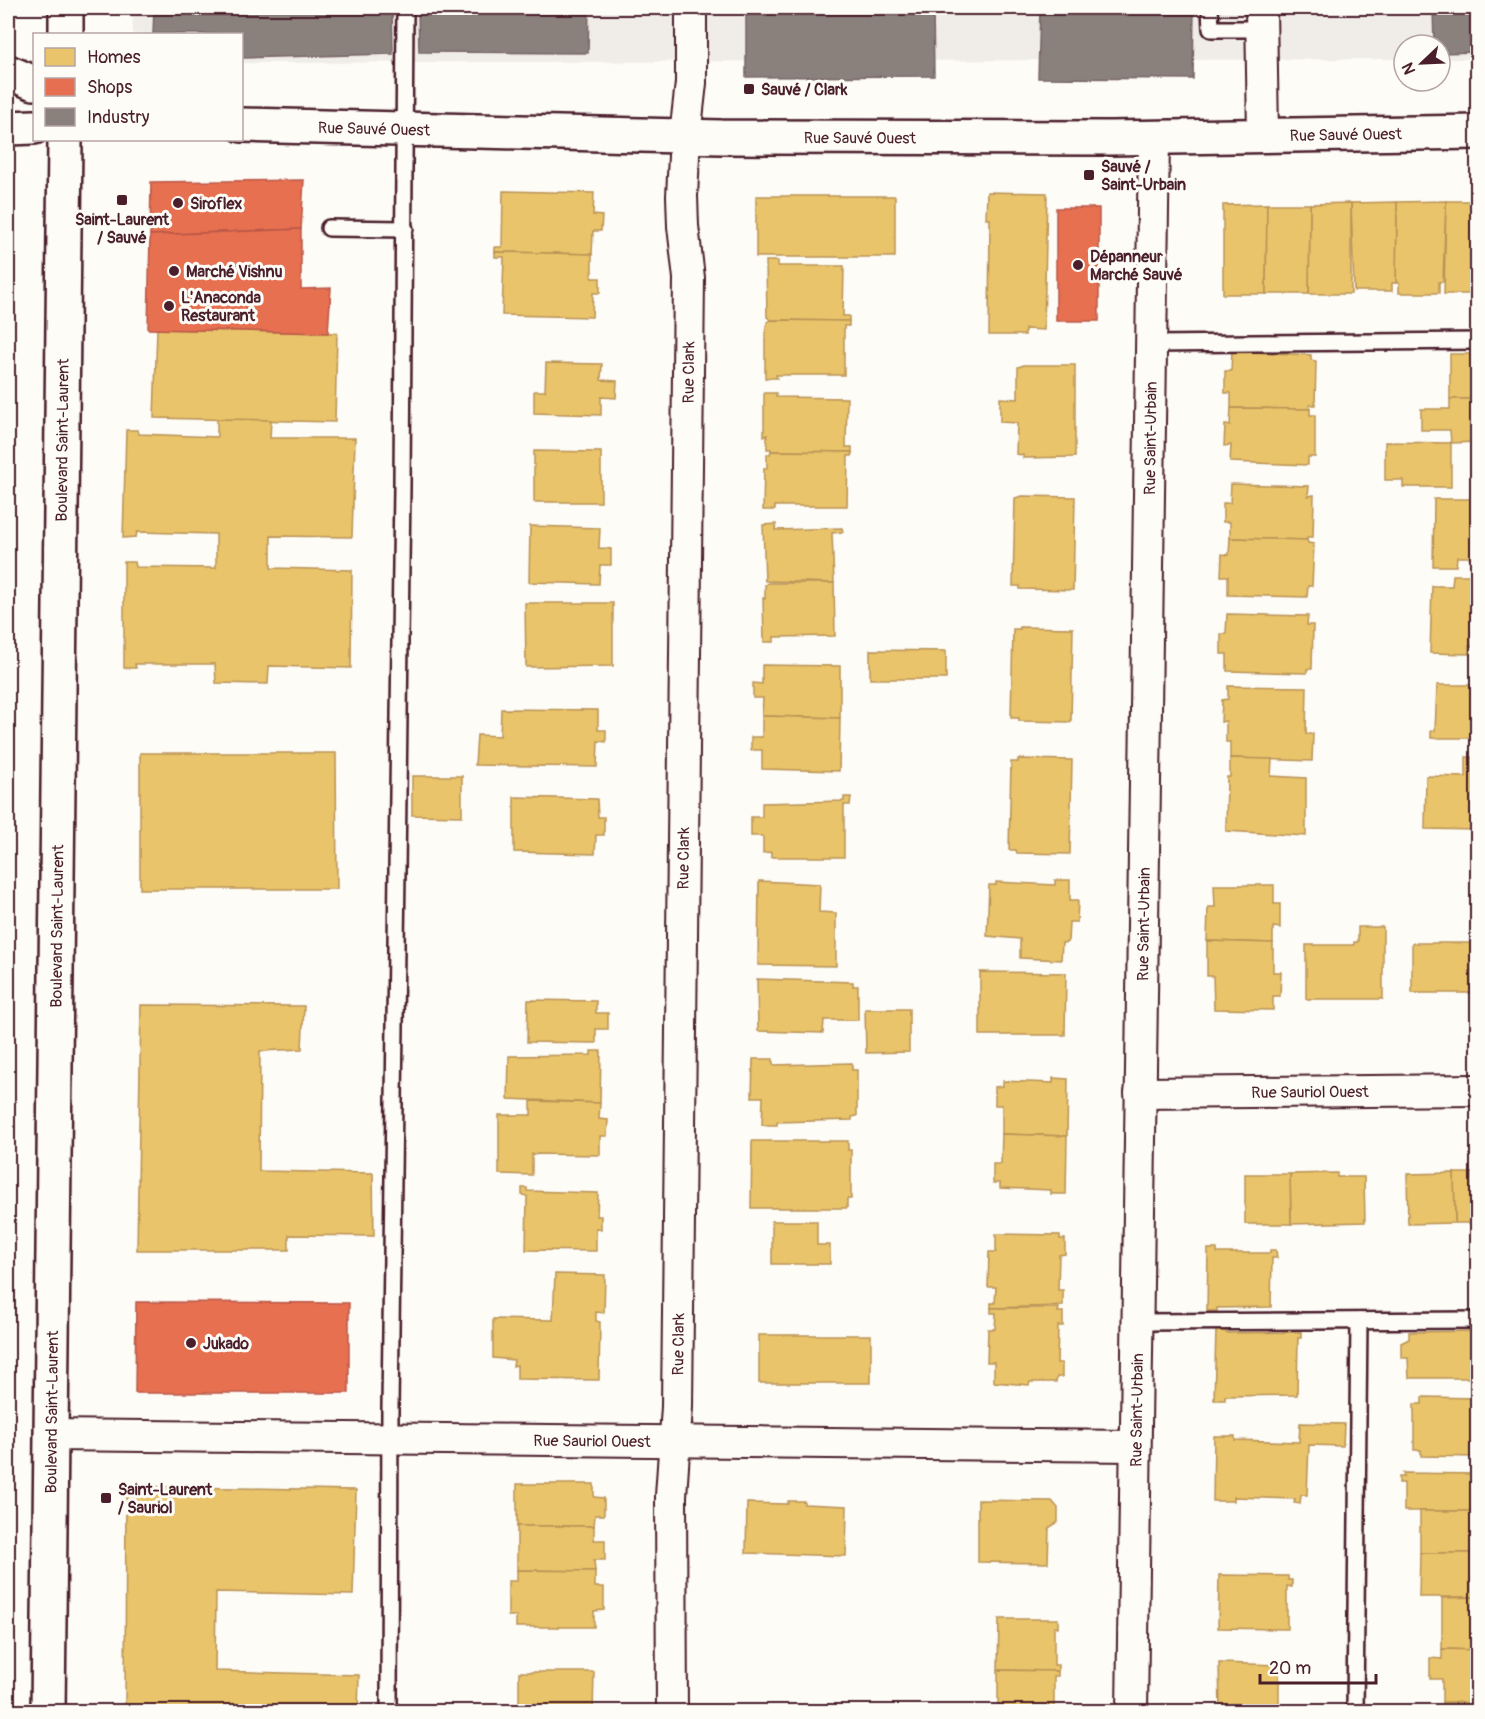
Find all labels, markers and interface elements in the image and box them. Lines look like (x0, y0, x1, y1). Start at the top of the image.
legend (33, 33, 243, 141)
north arrow (1392, 33, 1452, 93)
text: Homes (87, 46, 140, 69)
text: N (1398, 59, 1420, 77)
text: Shops (87, 76, 132, 99)
place label: Sauvé / Clark (761, 80, 848, 100)
marker: Sauvé / Clark (742, 82, 756, 96)
text: Industry (87, 106, 150, 129)
street label: Rue Sauvé Ouest (318, 118, 431, 141)
street label: Rue Sauvé Ouest (1290, 124, 1403, 146)
street label: Rue Sauvé Ouest (804, 128, 916, 149)
place label: Sauvé / Saint-Urbain (1101, 157, 1186, 195)
marker: Sauvé / Saint-Urbain (1082, 168, 1096, 182)
marker: Saint-Laurent / Sauvé (115, 193, 129, 207)
place label: Siroflex (190, 194, 242, 214)
marker: Siroflex (171, 196, 185, 210)
place label: Saint-Laurent / Sauvé (75, 210, 170, 248)
place label: Dépanneur Marché Sauvé (1090, 247, 1183, 285)
marker: Dépanneur Marché Sauvé (1071, 258, 1085, 272)
place label: Marché Vishnu (186, 262, 282, 282)
marker: Marché Vishnu (167, 264, 181, 278)
place label: L'Anaconda Restaurant (181, 288, 262, 326)
marker: L'Anaconda Restaurant (162, 299, 176, 313)
street label: Rue Clark (679, 341, 699, 404)
street label: Boulevard Saint-Laurent (52, 358, 74, 522)
street label: Rue Saint-Urbain (1140, 381, 1162, 495)
street label: Rue Clark (674, 827, 694, 889)
street label: Boulevard Saint-Laurent (47, 844, 68, 1008)
street label: Rue Saint-Urbain (1133, 867, 1155, 981)
street label: Rue Sauriol Ouest (1251, 1082, 1369, 1103)
street label: Rue Clark (668, 1313, 689, 1375)
street label: Boulevard Saint-Laurent (41, 1330, 63, 1494)
place label: Jukado (203, 1334, 249, 1354)
marker: Jukado (184, 1336, 198, 1350)
street label: Rue Saint-Urbain (1126, 1353, 1148, 1467)
street label: Rue Sauriol Ouest (533, 1431, 651, 1452)
place label: Saint-Laurent / Sauriol (118, 1480, 213, 1518)
marker: Saint-Laurent / Sauriol (99, 1491, 113, 1505)
scale bar (1260, 1647, 1376, 1685)
text: 20 m (1269, 1657, 1311, 1680)

